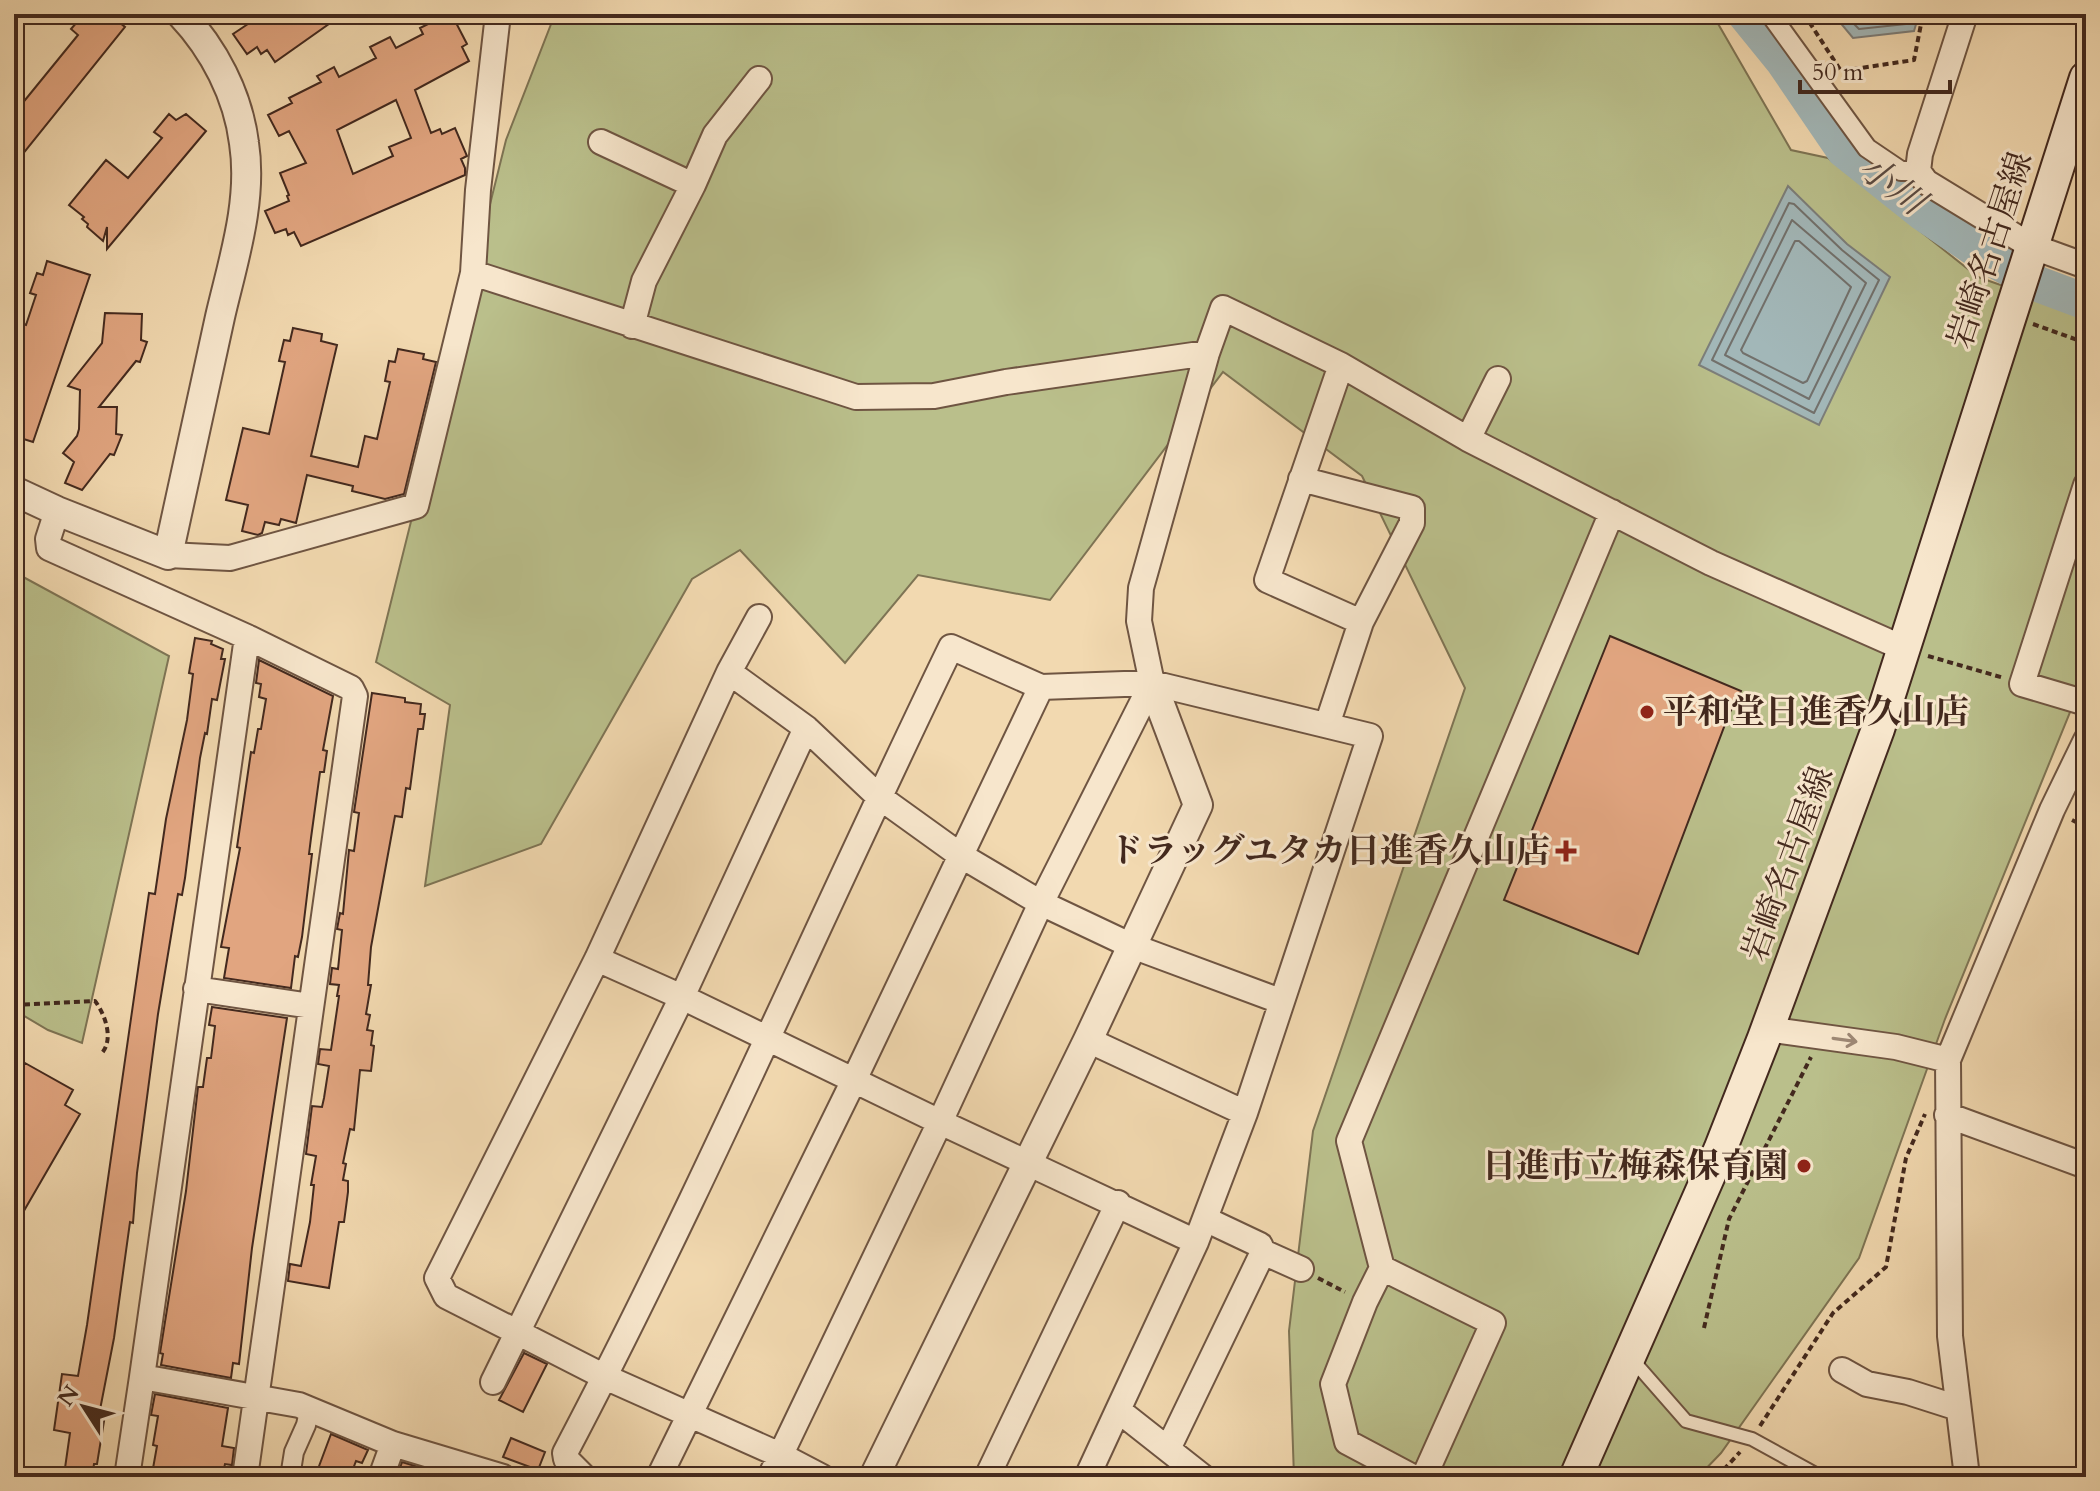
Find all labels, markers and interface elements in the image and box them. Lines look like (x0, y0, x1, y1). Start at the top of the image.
scale bar (1800, 44, 1950, 94)
text: 50 m (1812, 56, 1864, 89)
water label: 小川 (1848, 144, 1939, 229)
street label: 岩崎名古屋線 (1937, 146, 2043, 354)
place label: 平和堂日進香久山店 (1663, 689, 1969, 735)
marker: 平和堂日進香久山店 (1638, 703, 1656, 721)
street label: 岩崎名古屋線 (1732, 760, 1844, 968)
place label: ドラッグユタカ日進香久山店 (1109, 828, 1550, 874)
marker: ドラッグユタカ日進香久山店 (1557, 842, 1575, 860)
one-way arrow (1831, 1033, 1857, 1048)
place label: 日進市立梅森保育園 (1482, 1143, 1788, 1189)
marker: 日進市立梅森保育園 (1795, 1157, 1813, 1175)
north arrow (44, 1367, 124, 1447)
text: N (51, 1379, 86, 1412)

